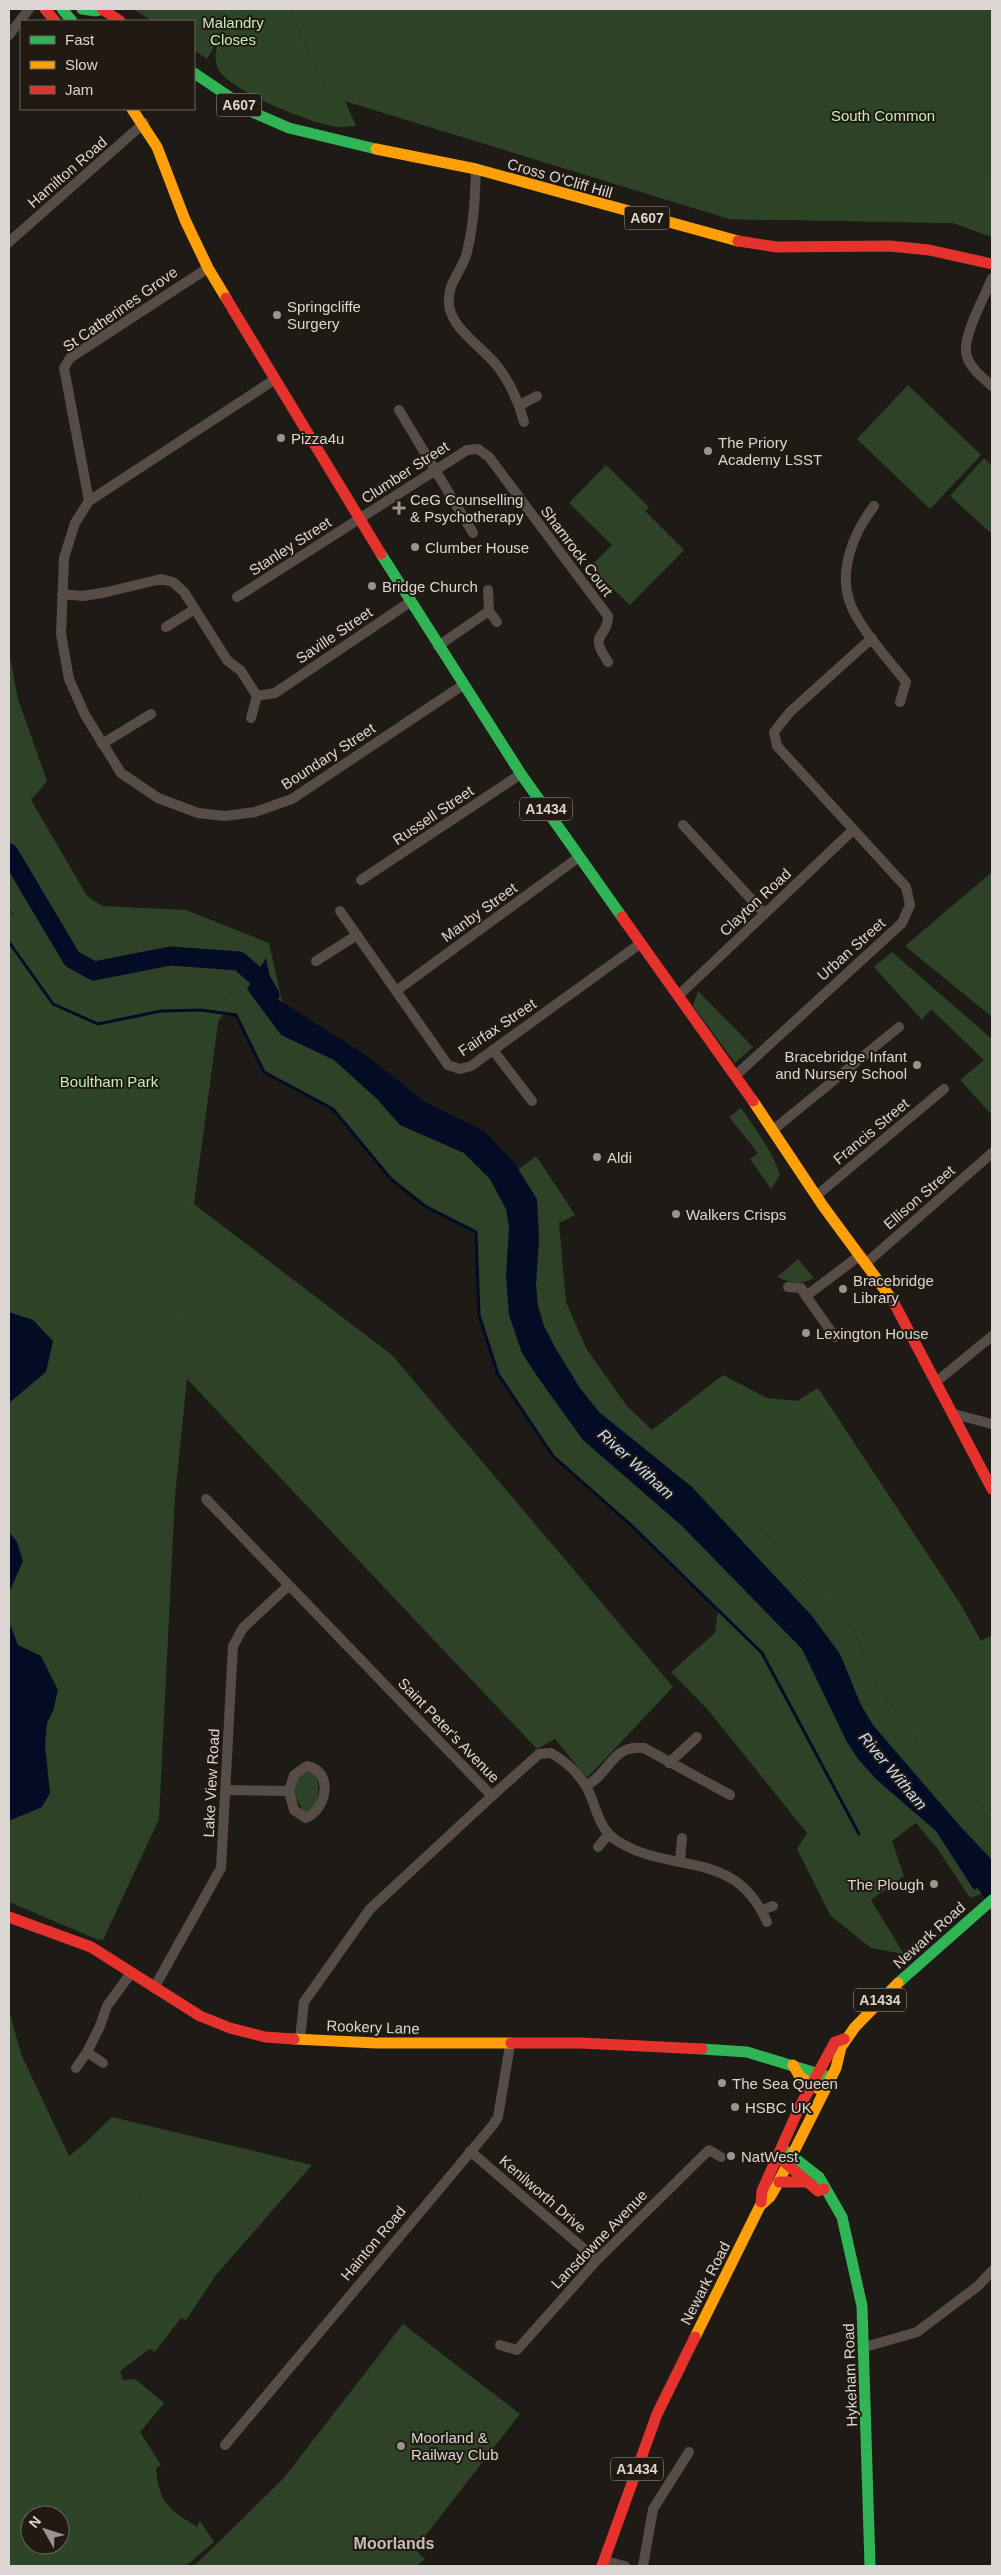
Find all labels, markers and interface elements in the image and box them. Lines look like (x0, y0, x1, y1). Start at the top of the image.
park label: Malandry Closes (202, 14, 264, 48)
legend (20, 20, 195, 110)
text: Fast (65, 31, 95, 48)
text: Slow (65, 56, 98, 73)
text: Jam (65, 81, 93, 98)
road number: A607 (216, 94, 262, 116)
park label: South Common (831, 107, 935, 124)
street label: Hamilton Road (24, 133, 110, 211)
street label: Cross O'Cliff Hill (506, 155, 614, 201)
road number: A607 (624, 207, 670, 230)
street label: St Catherines Grove (59, 263, 181, 355)
place label: Springcliffe Surgery (287, 298, 361, 332)
marker: Springcliffe Surgery (271, 309, 283, 321)
place label: Pizza4u (291, 430, 344, 447)
marker: Pizza4u (275, 432, 287, 444)
place label: The Priory Academy LSST (718, 434, 822, 468)
street label: Clumber Street (358, 437, 453, 507)
marker: The Priory Academy LSST (702, 445, 714, 457)
place label: CeG Counselling & Psychotherapy (410, 491, 524, 525)
marker: CeG Counselling & Psychotherapy (392, 501, 406, 515)
street label: Shamrock Court (538, 503, 617, 600)
street label: Stanley Street (246, 513, 335, 579)
place label: Clumber House (425, 539, 529, 556)
marker: Clumber House (409, 541, 421, 553)
place label: Bridge Church (382, 578, 478, 595)
marker: Bridge Church (366, 580, 378, 592)
street label: Saville Street (293, 603, 376, 667)
street label: Boundary Street (278, 719, 379, 793)
street label: Russell Street (390, 781, 477, 848)
road number: A1434 (520, 798, 572, 821)
street label: Clayton Road (716, 865, 794, 939)
street label: Manby Street (438, 878, 521, 945)
street label: Urban Street (814, 914, 889, 984)
street label: Fairfax Street (455, 994, 540, 1059)
place label: Bracebridge Infant and Nursery School (775, 1048, 908, 1082)
marker: Bracebridge Infant and Nursery School (911, 1059, 923, 1071)
park label: Boultham Park (60, 1073, 159, 1090)
street label: Francis Street (830, 1094, 913, 1168)
place label: Aldi (607, 1149, 632, 1166)
marker: Aldi (591, 1151, 603, 1163)
street label: Ellison Street (880, 1161, 959, 1232)
place label: Walkers Crisps (686, 1206, 786, 1223)
marker: Walkers Crisps (670, 1208, 682, 1220)
place label: Bracebridge Library (853, 1272, 934, 1306)
marker: Bracebridge Library (837, 1283, 849, 1295)
place label: Lexington House (816, 1325, 929, 1342)
marker: Lexington House (800, 1327, 812, 1339)
water label: River Witham (595, 1426, 677, 1502)
street label: Saint Peter's Avenue (395, 1674, 503, 1786)
street label: Lake View Road (200, 1728, 222, 1838)
water label: River Witham (856, 1729, 930, 1813)
place label: The Plough (847, 1876, 924, 1893)
marker: The Plough (928, 1878, 940, 1890)
street label: Newark Road (890, 1898, 968, 1972)
road number: A1434 (854, 1988, 906, 2012)
street label: Rookery Lane (326, 2017, 420, 2037)
place label: The Sea Queen (732, 2075, 838, 2092)
marker: The Sea Queen (716, 2077, 728, 2089)
place label: HSBC UK (745, 2099, 812, 2116)
marker: HSBC UK (729, 2101, 741, 2113)
place label: NatWest (741, 2148, 799, 2165)
marker: NatWest (725, 2150, 737, 2162)
street label: Kenilworth Drive (496, 2152, 590, 2236)
street label: Lansdowne Avenue (547, 2186, 651, 2292)
street label: Hainton Road (337, 2202, 409, 2284)
street label: Newark Road (677, 2239, 733, 2327)
street label: Hykeham Road (840, 2323, 860, 2427)
place label: Moorland & Railway Club (411, 2429, 499, 2463)
marker: Moorland & Railway Club (395, 2440, 407, 2452)
road number: A1434 (611, 2458, 663, 2480)
north arrow (20, 2505, 70, 2555)
text: N (25, 2513, 44, 2531)
district label: Moorlands (354, 2535, 435, 2552)

